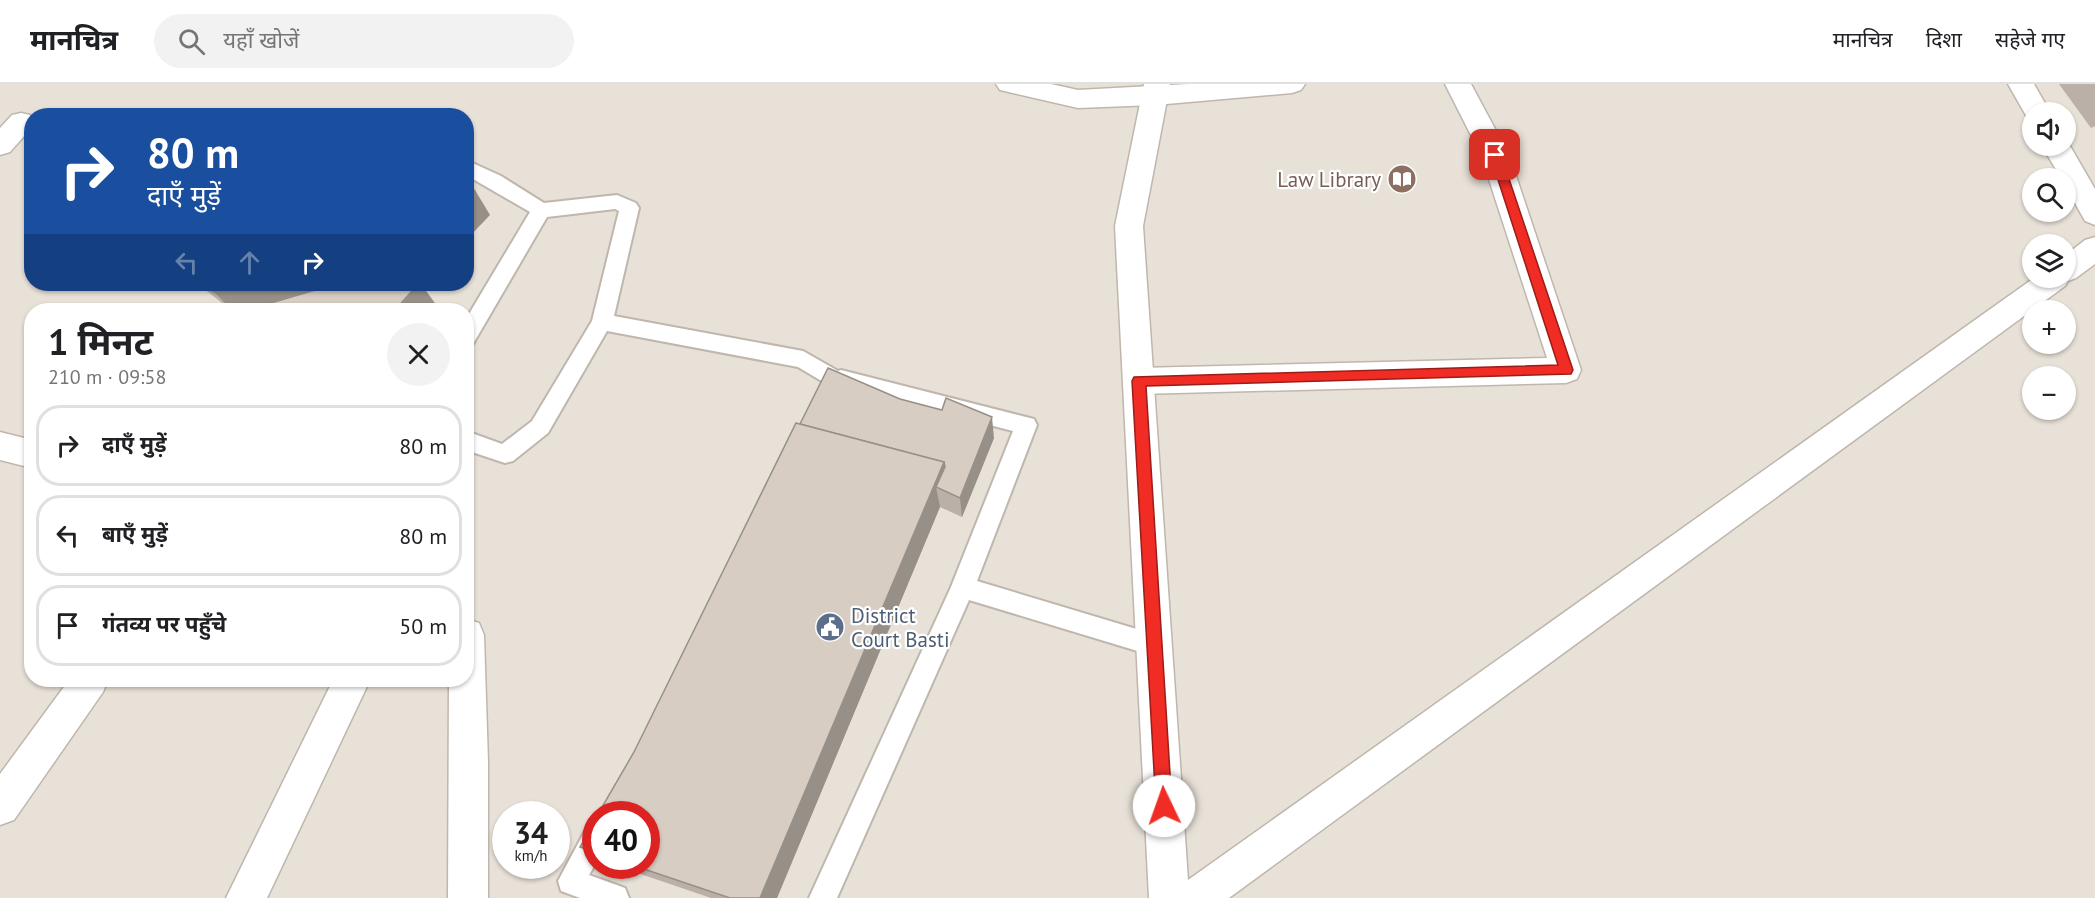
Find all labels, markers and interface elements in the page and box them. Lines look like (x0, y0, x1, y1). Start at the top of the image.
search box (154, 14, 574, 68)
text: मानचित्र (30, 21, 118, 58)
icon: search (175, 25, 208, 58)
text: यहाँ खोजें (223, 26, 299, 54)
text: मानचित्र (1833, 26, 1893, 53)
text: दिशा (1926, 26, 1962, 53)
text: सहेजे गए (1995, 26, 2065, 53)
map controls (2022, 102, 2076, 420)
button: sound (2022, 102, 2076, 156)
text: 80 m (147, 125, 239, 180)
pin (1469, 129, 1520, 180)
icon: right (48, 132, 126, 210)
icon: arrive (1478, 138, 1511, 171)
library icon: Law Library (1386, 163, 1418, 195)
place label: Law Library (1277, 166, 1381, 193)
button: search (2022, 168, 2076, 222)
text: दाएँ मुड़ें (147, 178, 221, 212)
button: layers (2022, 234, 2076, 288)
icon: left (170, 246, 203, 279)
icon: ahead (233, 246, 266, 279)
icon: right (296, 246, 329, 279)
button: + (2022, 300, 2076, 354)
text: 1 मिनट (48, 318, 153, 365)
button: close (387, 323, 450, 386)
text: 210 m · 09:58 (48, 364, 166, 390)
button: − (2022, 366, 2076, 420)
icon: right (51, 429, 84, 462)
text: दाएँ मुड़ें (102, 430, 167, 458)
text: 80 m (399, 432, 447, 460)
icon: left (51, 519, 84, 552)
text: बाएँ मुड़ें (102, 520, 168, 548)
text: 80 m (399, 522, 447, 550)
place label: District Court Basti (851, 602, 950, 653)
icon: arrive (51, 609, 84, 642)
text: गंतव्य पर पहुँचे (102, 610, 226, 638)
public building icon: District Court Basti (814, 611, 846, 643)
text: 50 m (399, 612, 447, 640)
position arrow (1132, 774, 1196, 838)
speed limit sign: 40 (582, 801, 660, 879)
text: 34 (514, 813, 548, 852)
text: km/h (515, 846, 547, 865)

